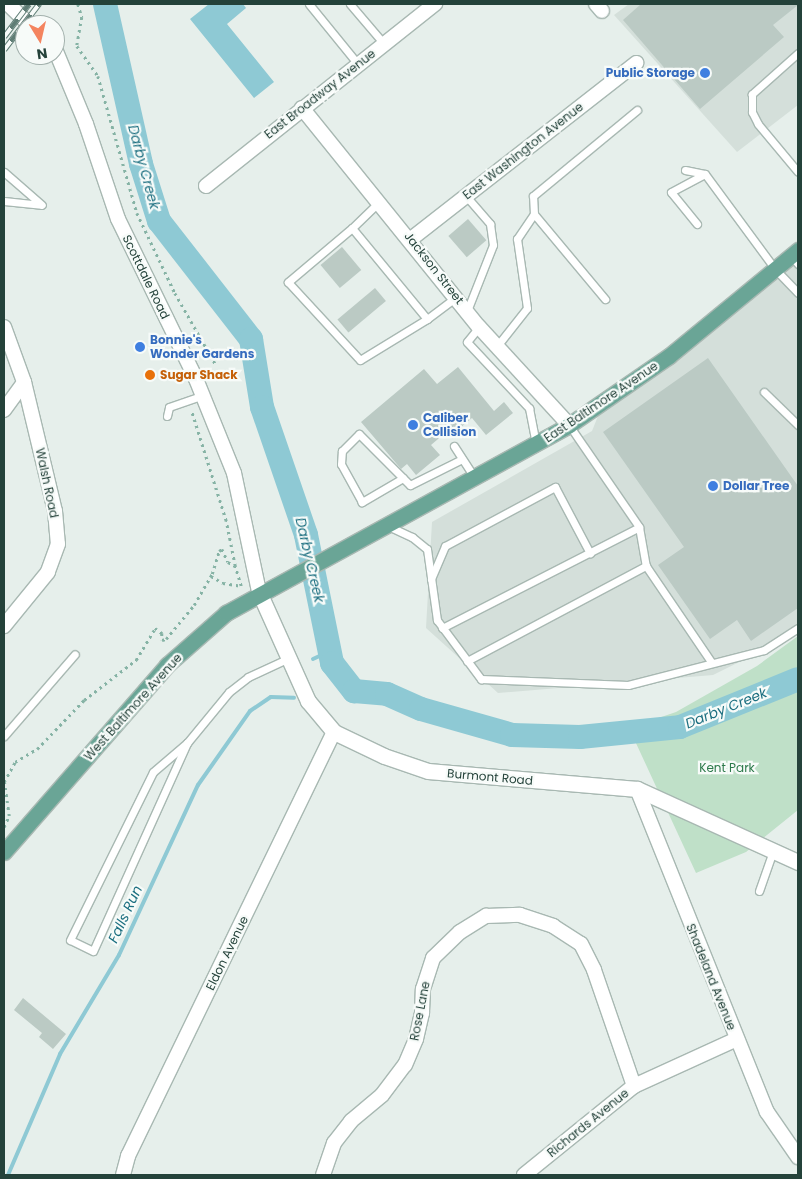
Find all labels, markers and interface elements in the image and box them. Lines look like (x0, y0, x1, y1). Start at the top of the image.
north arrow (15, 15, 65, 65)
text: N (35, 43, 49, 65)
street label: East Broadway Avenue (262, 46, 378, 142)
place label: Public Storage (606, 66, 695, 80)
marker: Public Storage (699, 67, 711, 79)
street label: East Washington Avenue (460, 100, 586, 202)
water label: Darby Creek (125, 123, 163, 211)
street label: Jackson Street (401, 229, 467, 307)
street label: Scottdale Road (119, 233, 173, 321)
place label: Bonnie's Wonder Gardens (150, 333, 254, 361)
marker: Bonnie's Wonder Gardens (134, 341, 146, 353)
street label: East Baltimore Avenue (541, 359, 661, 445)
place label: Sugar Shack (160, 368, 238, 382)
marker: Sugar Shack (144, 369, 156, 381)
place label: Caliber Collision (423, 411, 476, 439)
marker: Caliber Collision (407, 419, 419, 431)
street label: Walsh Road (33, 447, 61, 519)
place label: Dollar Tree (723, 479, 789, 493)
marker: Dollar Tree (707, 480, 719, 492)
water label: Darby Creek (292, 516, 328, 604)
street label: West Baltimore Avenue (81, 651, 185, 763)
water label: Darby Creek (683, 684, 769, 732)
park label: Kent Park (699, 761, 755, 775)
street label: Burmont Road (447, 766, 533, 788)
water label: Falls Run (104, 883, 146, 945)
street label: Eldon Avenue (203, 914, 251, 992)
street label: Shadeland Avenue (683, 922, 739, 1032)
street label: Rose Lane (407, 980, 433, 1042)
street label: Richards Avenue (544, 1086, 632, 1160)

